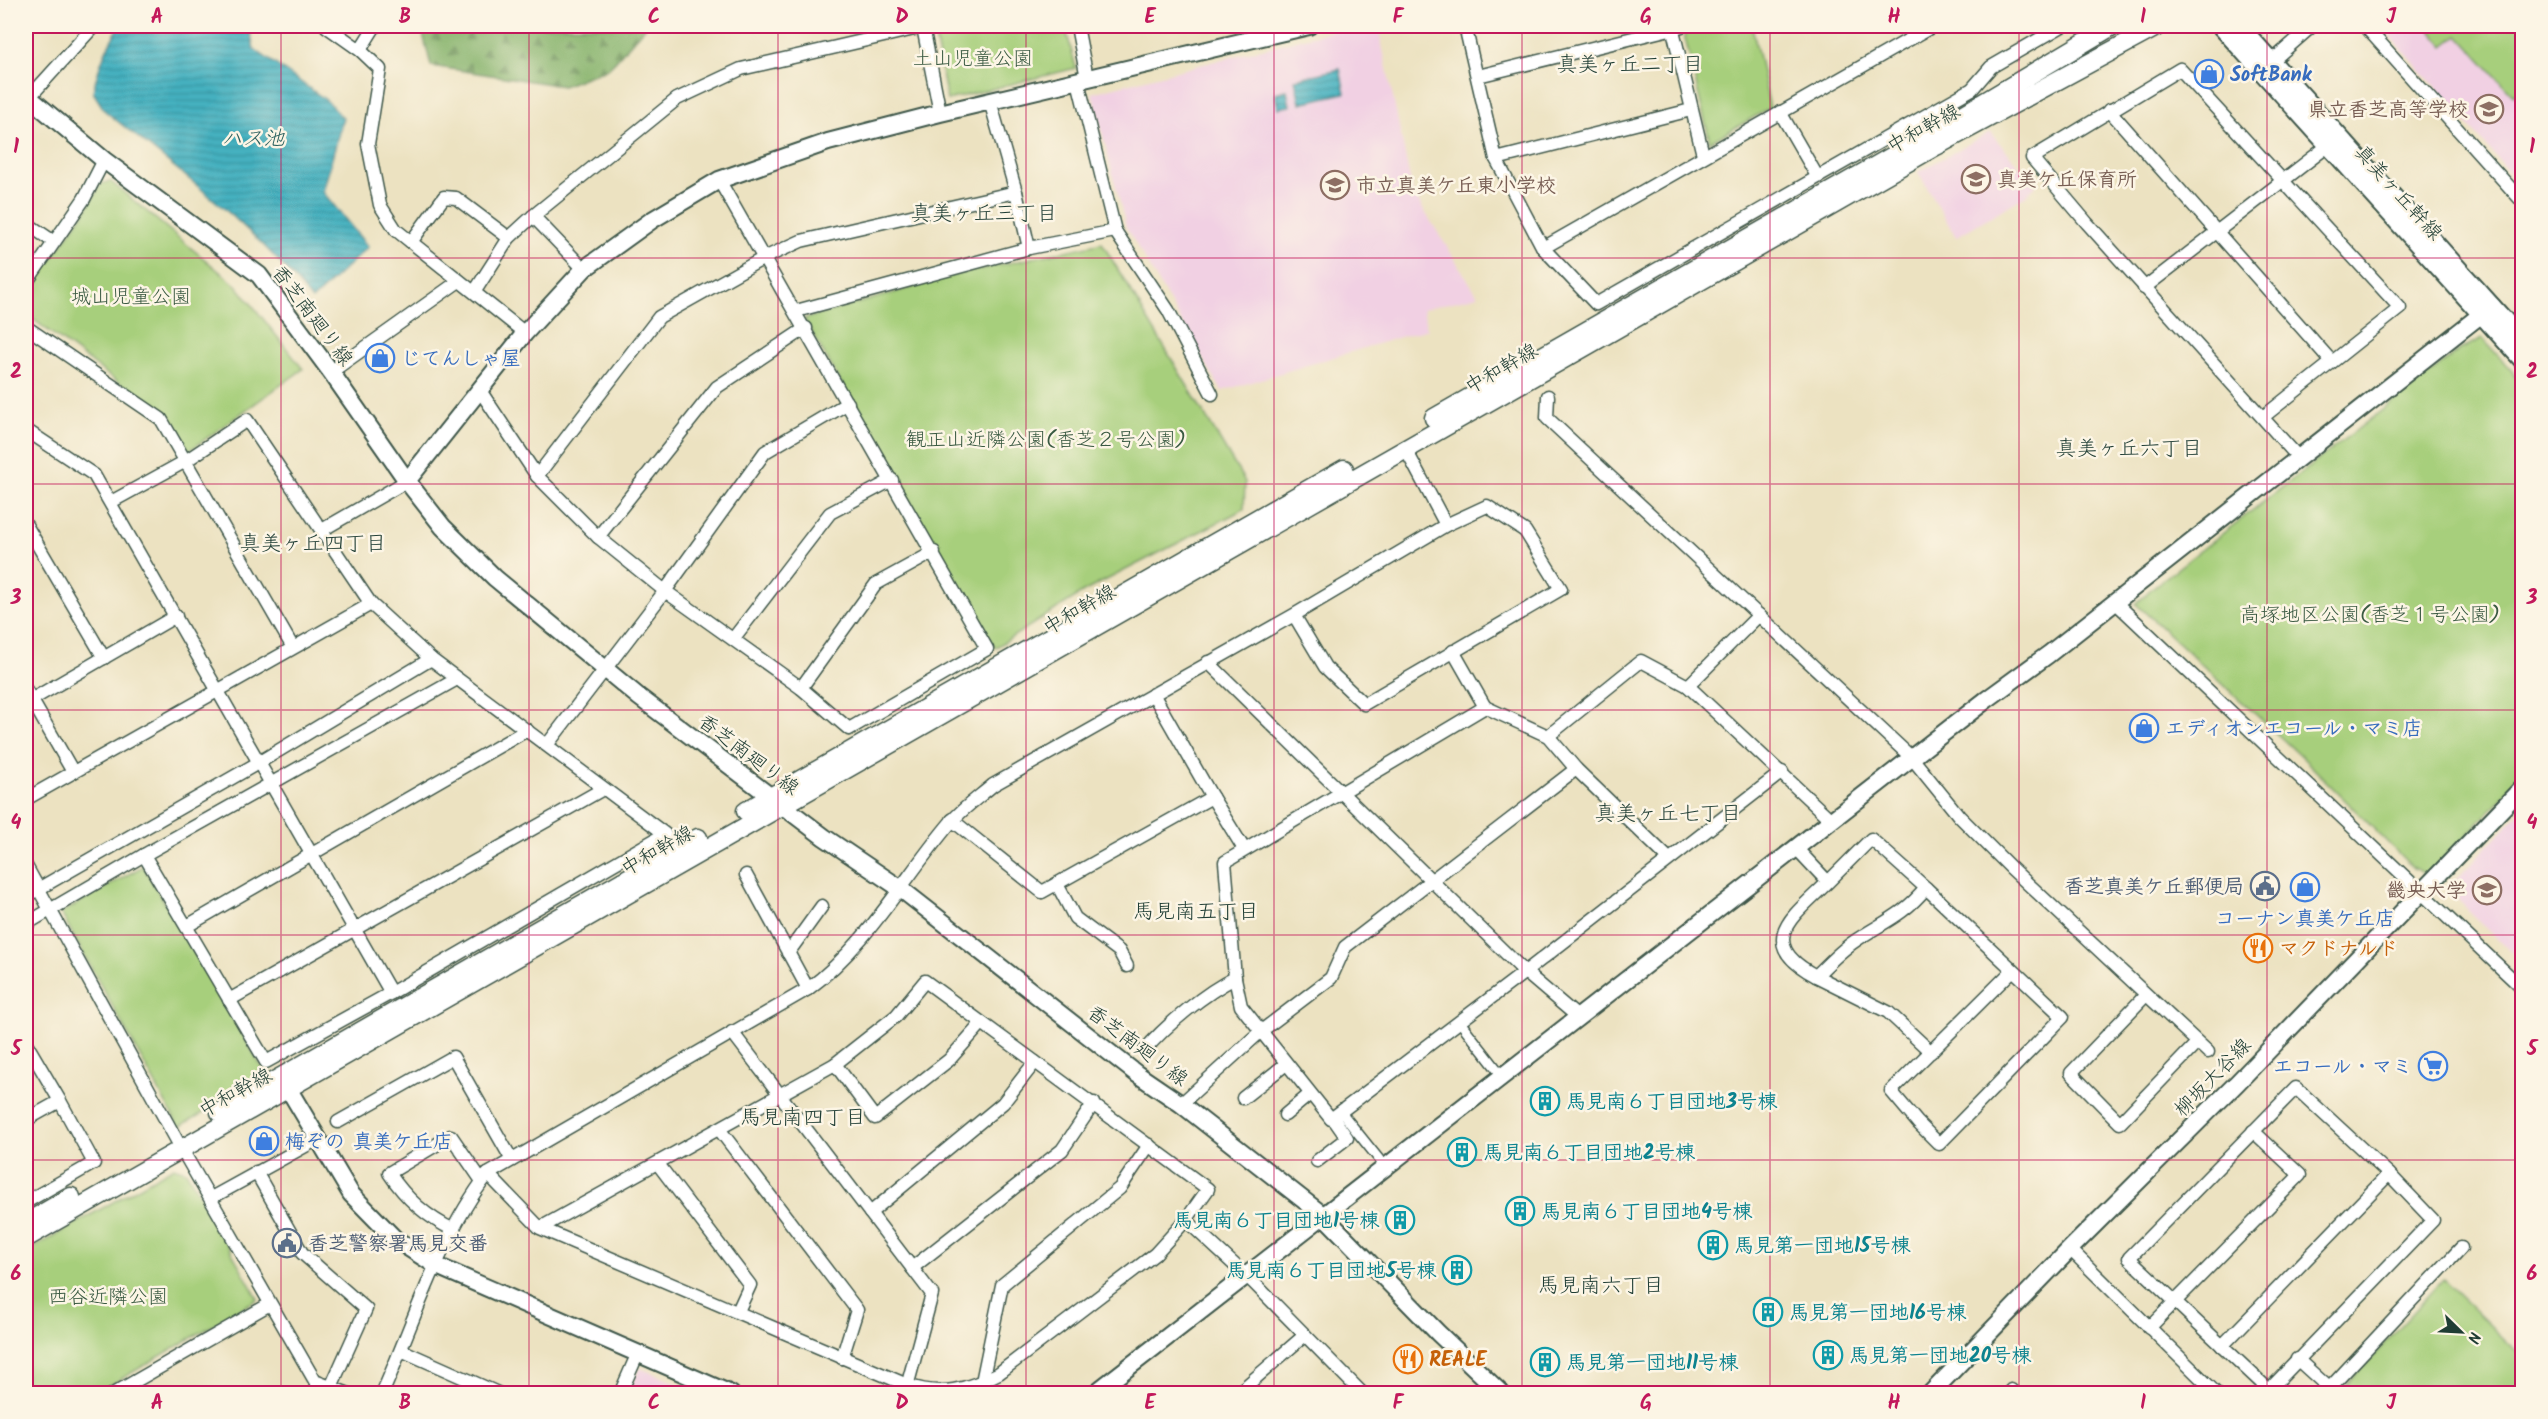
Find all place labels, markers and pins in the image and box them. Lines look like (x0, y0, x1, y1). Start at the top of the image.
shop icon: SoftBank (2193, 58, 2225, 90)
place label: SoftBank (2230, 60, 2313, 92)
school or university icon: 県立香芝高等学校 (2473, 93, 2505, 125)
place label: 県立香芝高等学校 (2308, 95, 2468, 127)
school or university icon: 真美ケ丘保育所 (1960, 163, 1992, 195)
place label: 真美ケ丘保育所 (1997, 165, 2137, 197)
school or university icon: 市立真美ケ丘東小学校 (1319, 169, 1351, 201)
place label: 市立真美ケ丘東小学校 (1356, 171, 1556, 203)
shop icon: じてんしゃ屋 (364, 342, 396, 374)
place label: じてんしゃ屋 (401, 344, 521, 376)
shop icon: エディオンエコール・マミ店 (2128, 712, 2160, 744)
place label: エディオンエコール・マミ店 (2165, 714, 2423, 746)
public building icon: 香芝真美ケ丘郵便局 (2249, 870, 2281, 902)
shop icon: コーナン真美ケ丘店 (2289, 871, 2321, 903)
place label: 香芝真美ケ丘郵便局 (2064, 872, 2244, 904)
school or university icon: 畿央大学 (2471, 874, 2503, 906)
place label: 畿央大学 (2386, 876, 2466, 908)
place label: コーナン真美ケ丘店 (2215, 904, 2395, 936)
restaurant icon: マクドナルド (2242, 932, 2274, 964)
place label: マクドナルド (2279, 934, 2398, 966)
supermarket icon: エコール・マミ (2417, 1050, 2449, 1082)
place label: エコール・マミ (2273, 1052, 2412, 1084)
building icon: 馬見南６丁目団地3号棟 (1529, 1085, 1561, 1117)
place label: 馬見南６丁目団地3号棟 (1566, 1087, 1778, 1119)
shop icon: 梅ぞの 真美ケ丘店 (248, 1125, 280, 1157)
place label: 梅ぞの 真美ケ丘店 (285, 1127, 453, 1159)
building icon: 馬見南６丁目団地2号棟 (1446, 1136, 1478, 1168)
place label: 馬見南６丁目団地2号棟 (1483, 1138, 1696, 1170)
building icon: 馬見南６丁目団地4号棟 (1504, 1195, 1536, 1227)
place label: 馬見南６丁目団地4号棟 (1541, 1197, 1753, 1229)
building icon: 馬見南６丁目団地1号棟 (1384, 1204, 1416, 1236)
place label: 馬見南６丁目団地1号棟 (1173, 1206, 1380, 1238)
public building icon: 香芝警察署馬見交番 (271, 1227, 303, 1259)
place label: 香芝警察署馬見交番 (308, 1229, 488, 1261)
building icon: 馬見第一団地15号棟 (1697, 1229, 1729, 1261)
place label: 馬見第一団地15号棟 (1734, 1231, 1911, 1263)
building icon: 馬見南６丁目団地5号棟 (1441, 1254, 1473, 1286)
place label: 馬見南６丁目団地5号棟 (1226, 1256, 1437, 1288)
building icon: 馬見第一団地16号棟 (1752, 1296, 1784, 1328)
place label: 馬見第一団地16号棟 (1789, 1298, 1967, 1330)
building icon: 馬見第一団地20号棟 (1812, 1339, 1844, 1371)
place label: 馬見第一団地20号棟 (1849, 1341, 2032, 1373)
restaurant icon: REALE (1392, 1343, 1424, 1375)
place label: REALE (1429, 1345, 1488, 1377)
building icon: 馬見第一団地11号棟 (1529, 1346, 1561, 1378)
place label: 馬見第一団地11号棟 (1566, 1348, 1739, 1380)

